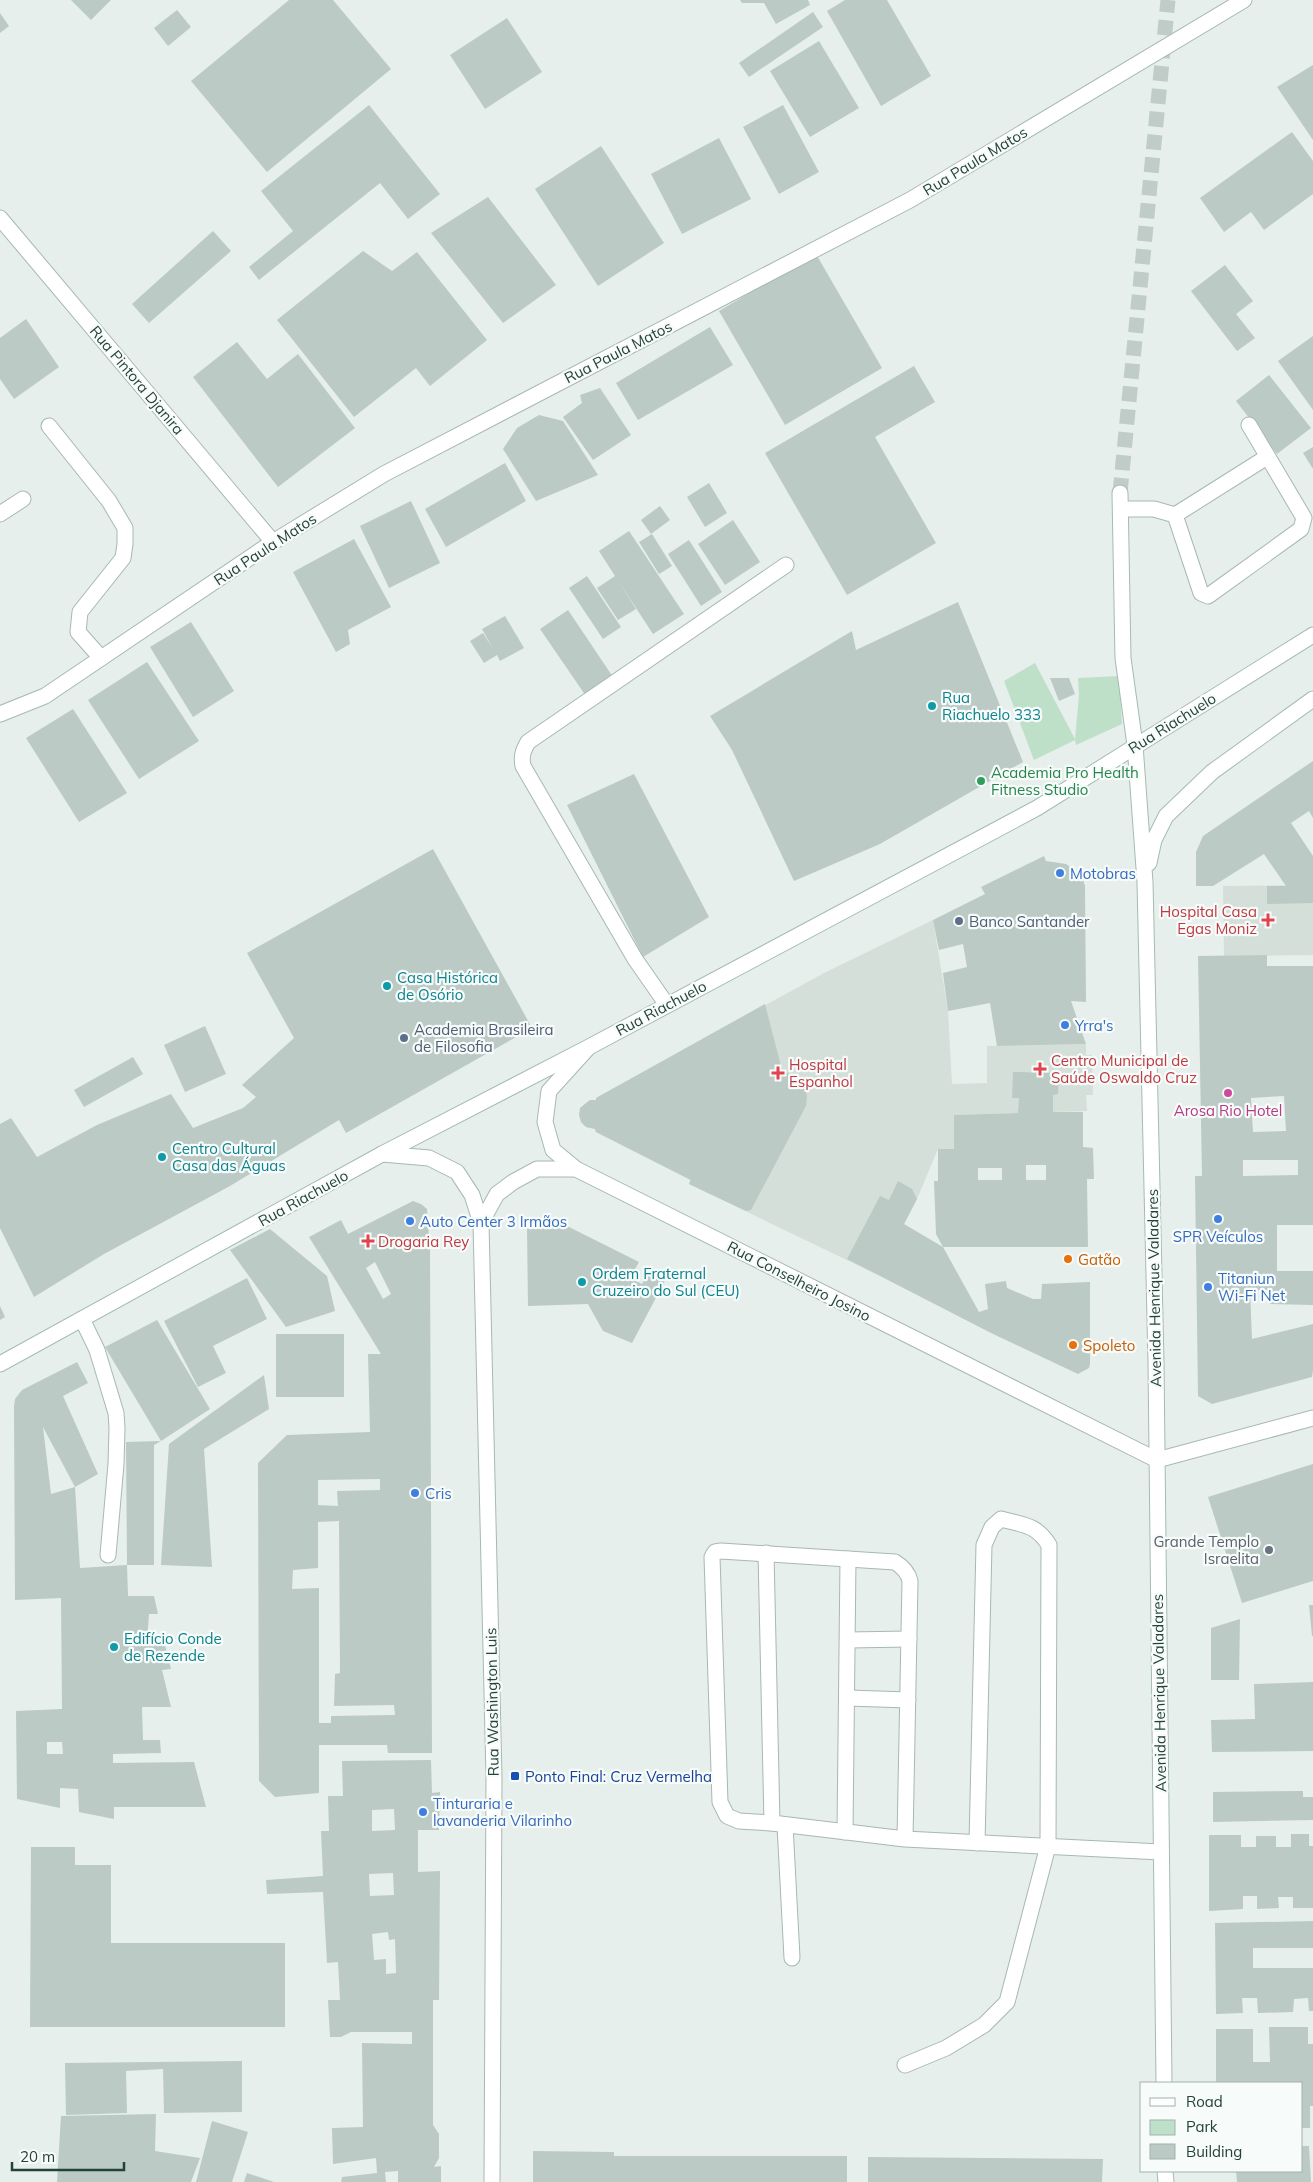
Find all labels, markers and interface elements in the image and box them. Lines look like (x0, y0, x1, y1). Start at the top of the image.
street label: Rua Paula Matos (919, 122, 1031, 200)
street label: Rua Paula Matos (561, 317, 675, 387)
street label: Rua Pintora Djanira (86, 322, 188, 438)
street label: Rua Paula Matos (210, 509, 320, 589)
place label: Rua Riachuelo 333 (942, 688, 1041, 724)
street label: Rua Riachuelo (1125, 688, 1219, 758)
marker: Rua Riachuelo 333 (926, 700, 938, 712)
place label: Academia Pro Health Fitness Studio (991, 763, 1139, 799)
marker: Academia Pro Health Fitness Studio (975, 775, 987, 787)
place label: Motobras (1070, 864, 1136, 883)
marker: Motobras (1054, 867, 1066, 879)
place label: Hospital Casa Egas Moniz (1160, 902, 1257, 938)
place label: Banco Santander (969, 912, 1090, 931)
marker: Hospital Casa Egas Moniz (1261, 913, 1275, 927)
marker: Banco Santander (953, 915, 965, 927)
place label: Casa Histórica de Osório (397, 968, 498, 1004)
street label: Rua Riachuelo (612, 976, 710, 1040)
marker: Casa Histórica de Osório (381, 980, 393, 992)
place label: Yrra's (1074, 1016, 1114, 1035)
marker: Yrra's (1059, 1019, 1071, 1031)
place label: Academia Brasileira de Filosofia (414, 1020, 553, 1056)
marker: Academia Brasileira de Filosofia (398, 1032, 410, 1044)
place label: Centro Municipal de Saúde Oswaldo Cruz (1051, 1051, 1197, 1087)
place label: Hospital Espanhol (789, 1055, 853, 1091)
marker: Centro Municipal de Saúde Oswaldo Cruz (1033, 1062, 1047, 1076)
marker: Hospital Espanhol (771, 1066, 785, 1080)
marker: Arosa Rio Hotel (1222, 1087, 1234, 1099)
place label: Arosa Rio Hotel (1174, 1101, 1282, 1120)
place label: Centro Cultural Casa das Águas (172, 1139, 286, 1175)
marker: Centro Cultural Casa das Águas (156, 1151, 168, 1163)
street label: Rua Riachuelo (255, 1165, 351, 1231)
street label: Avenida Henrique Valadares (1143, 1189, 1165, 1387)
place label: Auto Center 3 Irmãos (420, 1212, 567, 1231)
marker: SPR Veículos (1212, 1213, 1224, 1225)
marker: Auto Center 3 Irmãos (404, 1215, 416, 1227)
place label: SPR Veículos (1173, 1227, 1263, 1246)
place label: Drogaria Rey (378, 1232, 469, 1251)
marker: Drogaria Rey (362, 1235, 374, 1247)
street label: Rua Conselheiro Josino (724, 1237, 874, 1325)
place label: Gatão (1078, 1250, 1121, 1269)
marker: Gatão (1062, 1253, 1074, 1265)
place label: Ordem Fraternal Cruzeiro do Sul (CEU) (592, 1264, 740, 1300)
place label: Titaniun Wi-Fi Net (1218, 1269, 1285, 1305)
marker: Ordem Fraternal Cruzeiro do Sul (CEU) (576, 1276, 588, 1288)
marker: Titaniun Wi-Fi Net (1202, 1281, 1214, 1293)
place label: Spoleto (1083, 1336, 1135, 1355)
marker: Spoleto (1067, 1339, 1079, 1351)
place label: Cris (425, 1484, 452, 1503)
marker: Cris (409, 1487, 421, 1499)
place label: Grande Templo Israelita (1153, 1532, 1259, 1568)
marker: Grande Templo Israelita (1263, 1544, 1275, 1556)
street label: Avenida Henrique Valadares (1148, 1594, 1170, 1792)
street label: Rua Washington Luis (481, 1628, 503, 1776)
place label: Edifício Conde de Rezende (124, 1629, 222, 1665)
marker: Edifício Conde de Rezende (108, 1641, 120, 1653)
place label: Ponto Final: Cruz Vermelha (525, 1767, 712, 1786)
marker: Ponto Final: Cruz Vermelha (509, 1770, 521, 1782)
place label: Tinturaria e lavanderia Vilarinho (433, 1794, 572, 1830)
marker: Tinturaria e lavanderia Vilarinho (417, 1806, 429, 1818)
legend (1140, 2082, 1303, 2172)
text: Road (1186, 2092, 1223, 2111)
text: Park (1186, 2117, 1218, 2136)
scale bar (12, 2140, 125, 2172)
text: Building (1186, 2142, 1242, 2161)
text: 20 m (20, 2147, 55, 2166)

